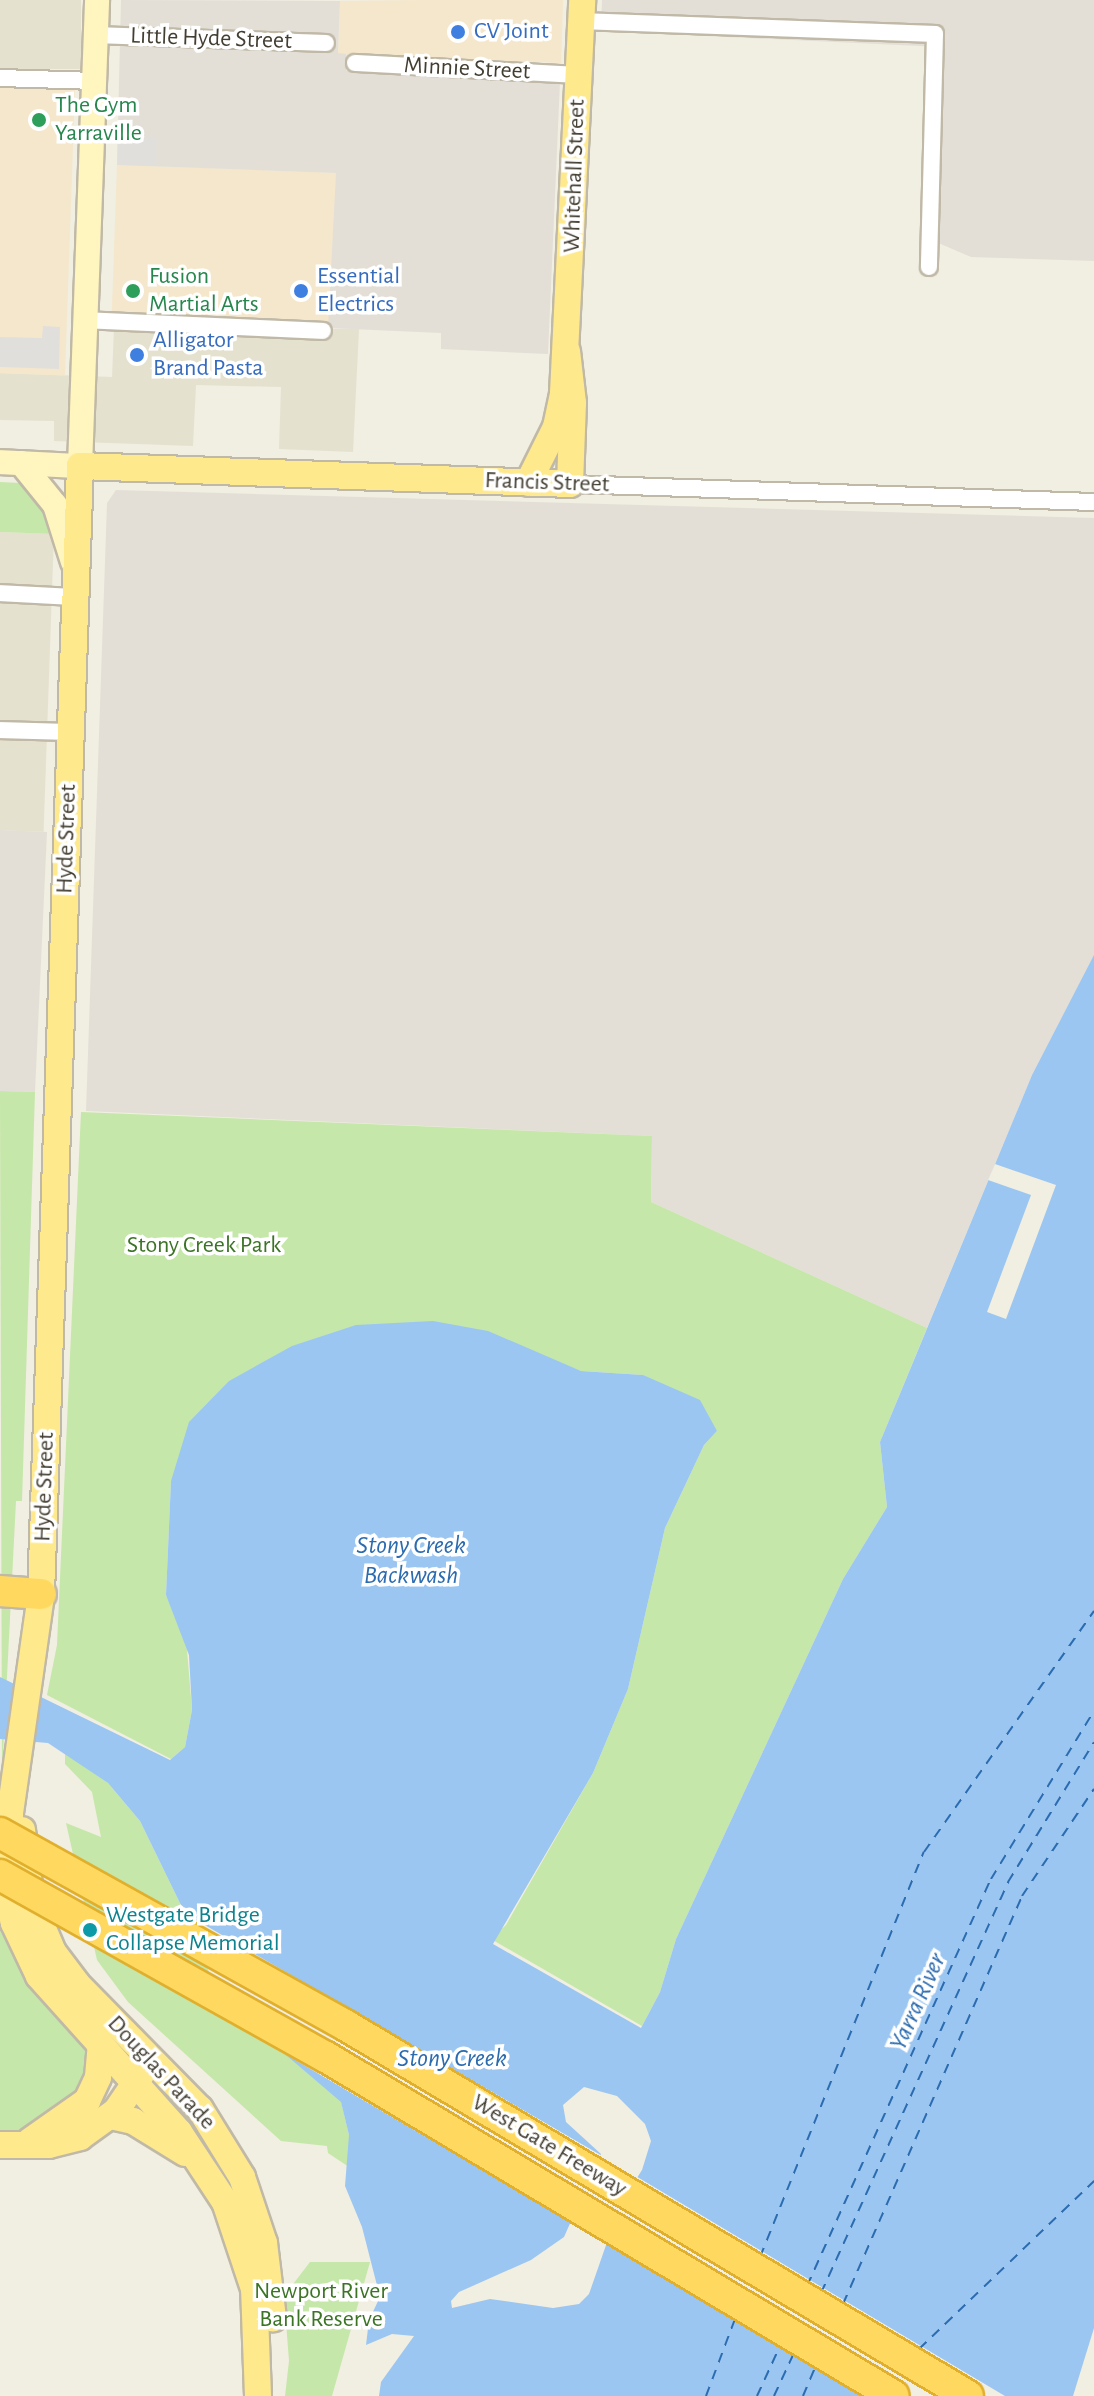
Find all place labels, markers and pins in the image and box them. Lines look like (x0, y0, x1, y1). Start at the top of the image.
place label: CV Joint (474, 18, 549, 46)
marker: CV Joint (449, 23, 467, 41)
place label: The Gym Yarraville (55, 92, 142, 148)
marker: The Gym Yarraville (30, 111, 48, 129)
place label: Fusion Martial Arts (149, 263, 259, 319)
place label: Essential Electrics (317, 263, 400, 319)
marker: Fusion Martial Arts (124, 282, 142, 300)
marker: Essential Electrics (292, 282, 310, 300)
place label: Alligator Brand Pasta (153, 327, 263, 383)
marker: Alligator Brand Pasta (128, 346, 146, 364)
place label: Westgate Bridge Collapse Memorial (106, 1902, 280, 1958)
marker: Westgate Bridge Collapse Memorial (81, 1921, 99, 1939)

